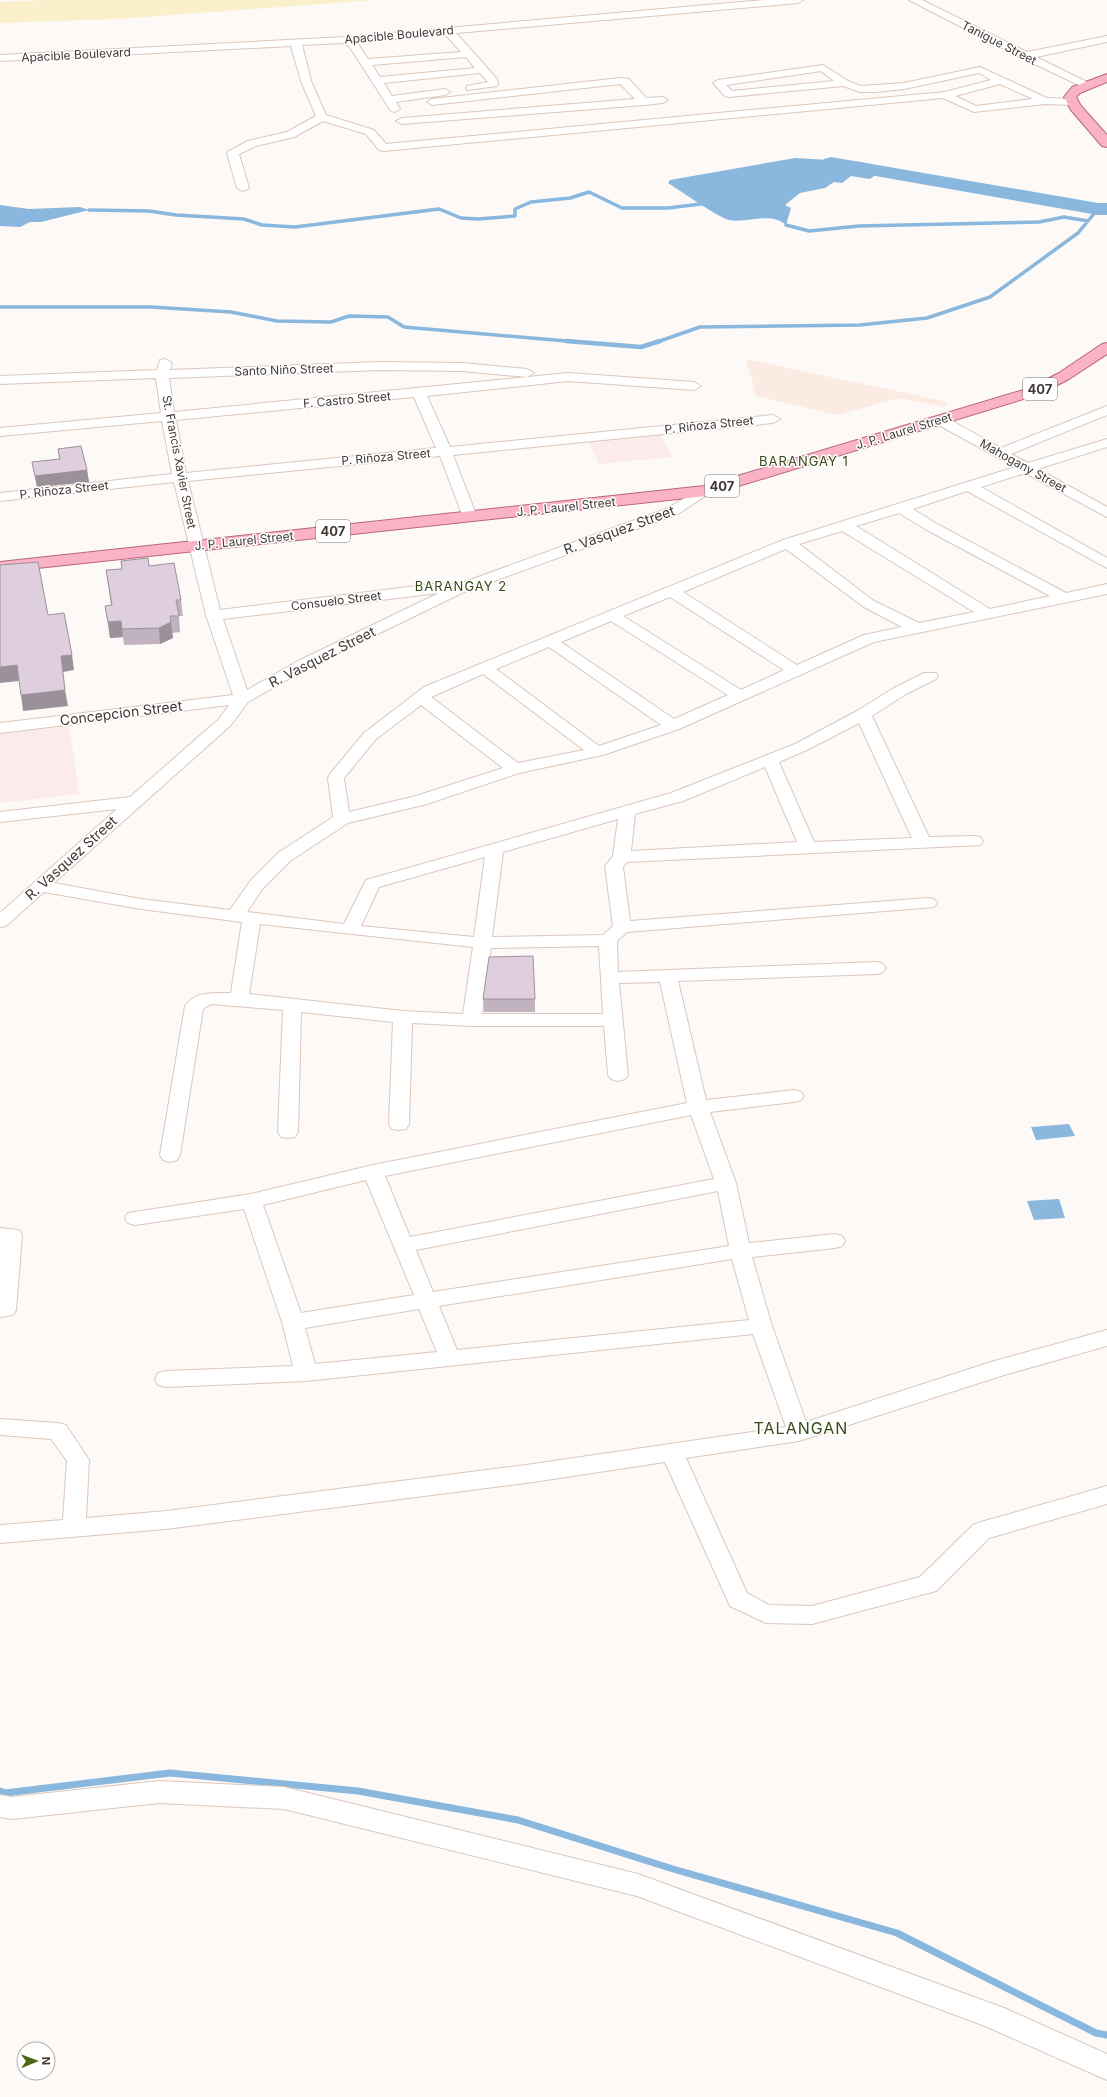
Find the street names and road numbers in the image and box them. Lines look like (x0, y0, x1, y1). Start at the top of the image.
street label: Tanigue Street (959, 17, 1039, 68)
street label: Apacible Boulevard (344, 22, 454, 47)
street label: Apacible Boulevard (21, 44, 131, 65)
street label: Santo Niño Street (234, 360, 334, 379)
road number: 407 (1023, 378, 1057, 400)
street label: F. Castro Street (302, 388, 392, 411)
street label: St. Francis Xavier Street (159, 394, 200, 530)
street label: J. P. Laurel Street (854, 409, 954, 452)
street label: P. Riñoza Street (664, 412, 754, 437)
street label: Mahogany Street (977, 436, 1069, 496)
street label: P. Riñoza Street (341, 445, 431, 468)
road number: 407 (705, 475, 739, 497)
street label: P. Riñoza Street (19, 477, 109, 502)
street label: J. P. Laurel Street (516, 494, 616, 519)
street label: R. Vasquez Street (561, 501, 677, 558)
road number: 407 (316, 520, 350, 542)
street label: J. P. Laurel Street (194, 528, 294, 553)
street label: Consuelo Street (290, 588, 382, 613)
street label: R. Vasquez Street (266, 622, 378, 691)
street label: Concepcion Street (59, 697, 183, 728)
street label: R. Vasquez Street (21, 812, 120, 903)

